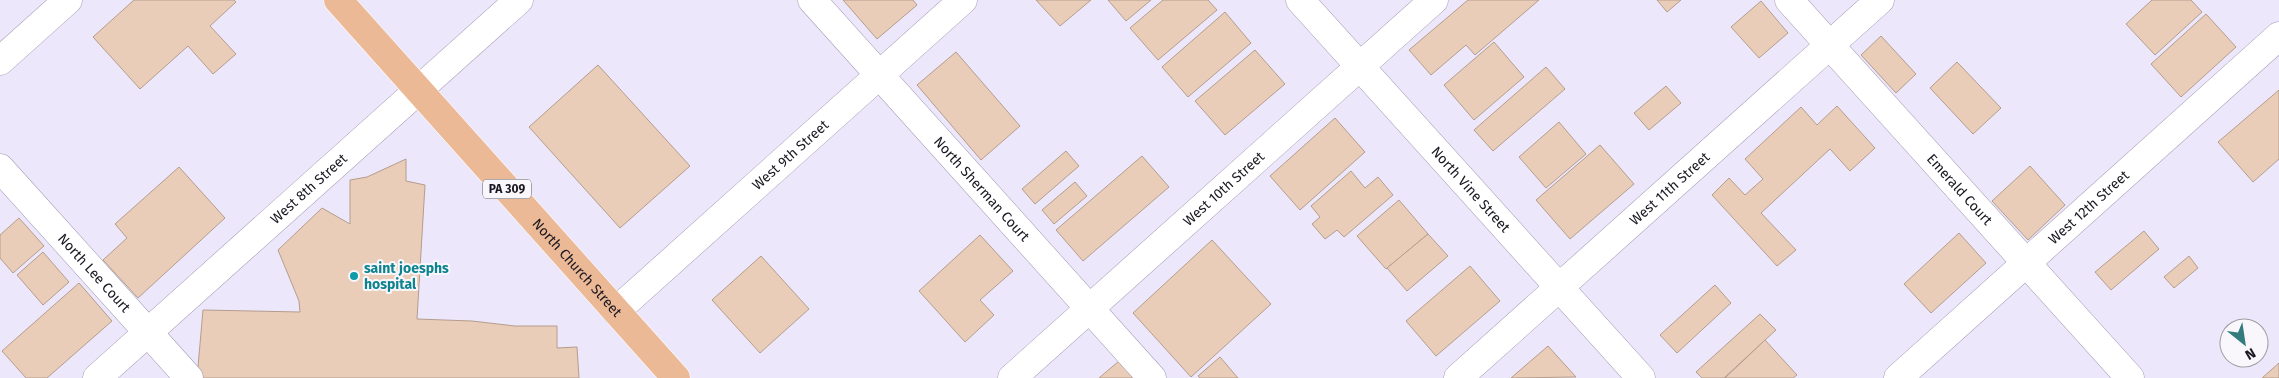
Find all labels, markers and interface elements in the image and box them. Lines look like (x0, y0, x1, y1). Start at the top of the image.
street label: West 9th Street (749, 116, 833, 193)
street label: North Sherman Court (930, 133, 1034, 245)
street label: North Vine Street (1428, 143, 1514, 236)
street label: West 10th Street (1179, 147, 1268, 229)
street label: West 11th Street (1626, 148, 1714, 229)
street label: West 8th Street (267, 149, 351, 227)
street label: Emerald Court (1923, 150, 1997, 229)
street label: West 12th Street (2045, 166, 2133, 248)
road number: PA 309 (483, 180, 531, 198)
street label: North Church Street (529, 215, 626, 321)
street label: North Lee Court (55, 230, 135, 316)
place label: saint joesphs hospital (364, 260, 449, 293)
marker: saint joesphs hospital (348, 270, 360, 282)
north arrow (2219, 318, 2269, 368)
text: N (2242, 344, 2259, 364)

